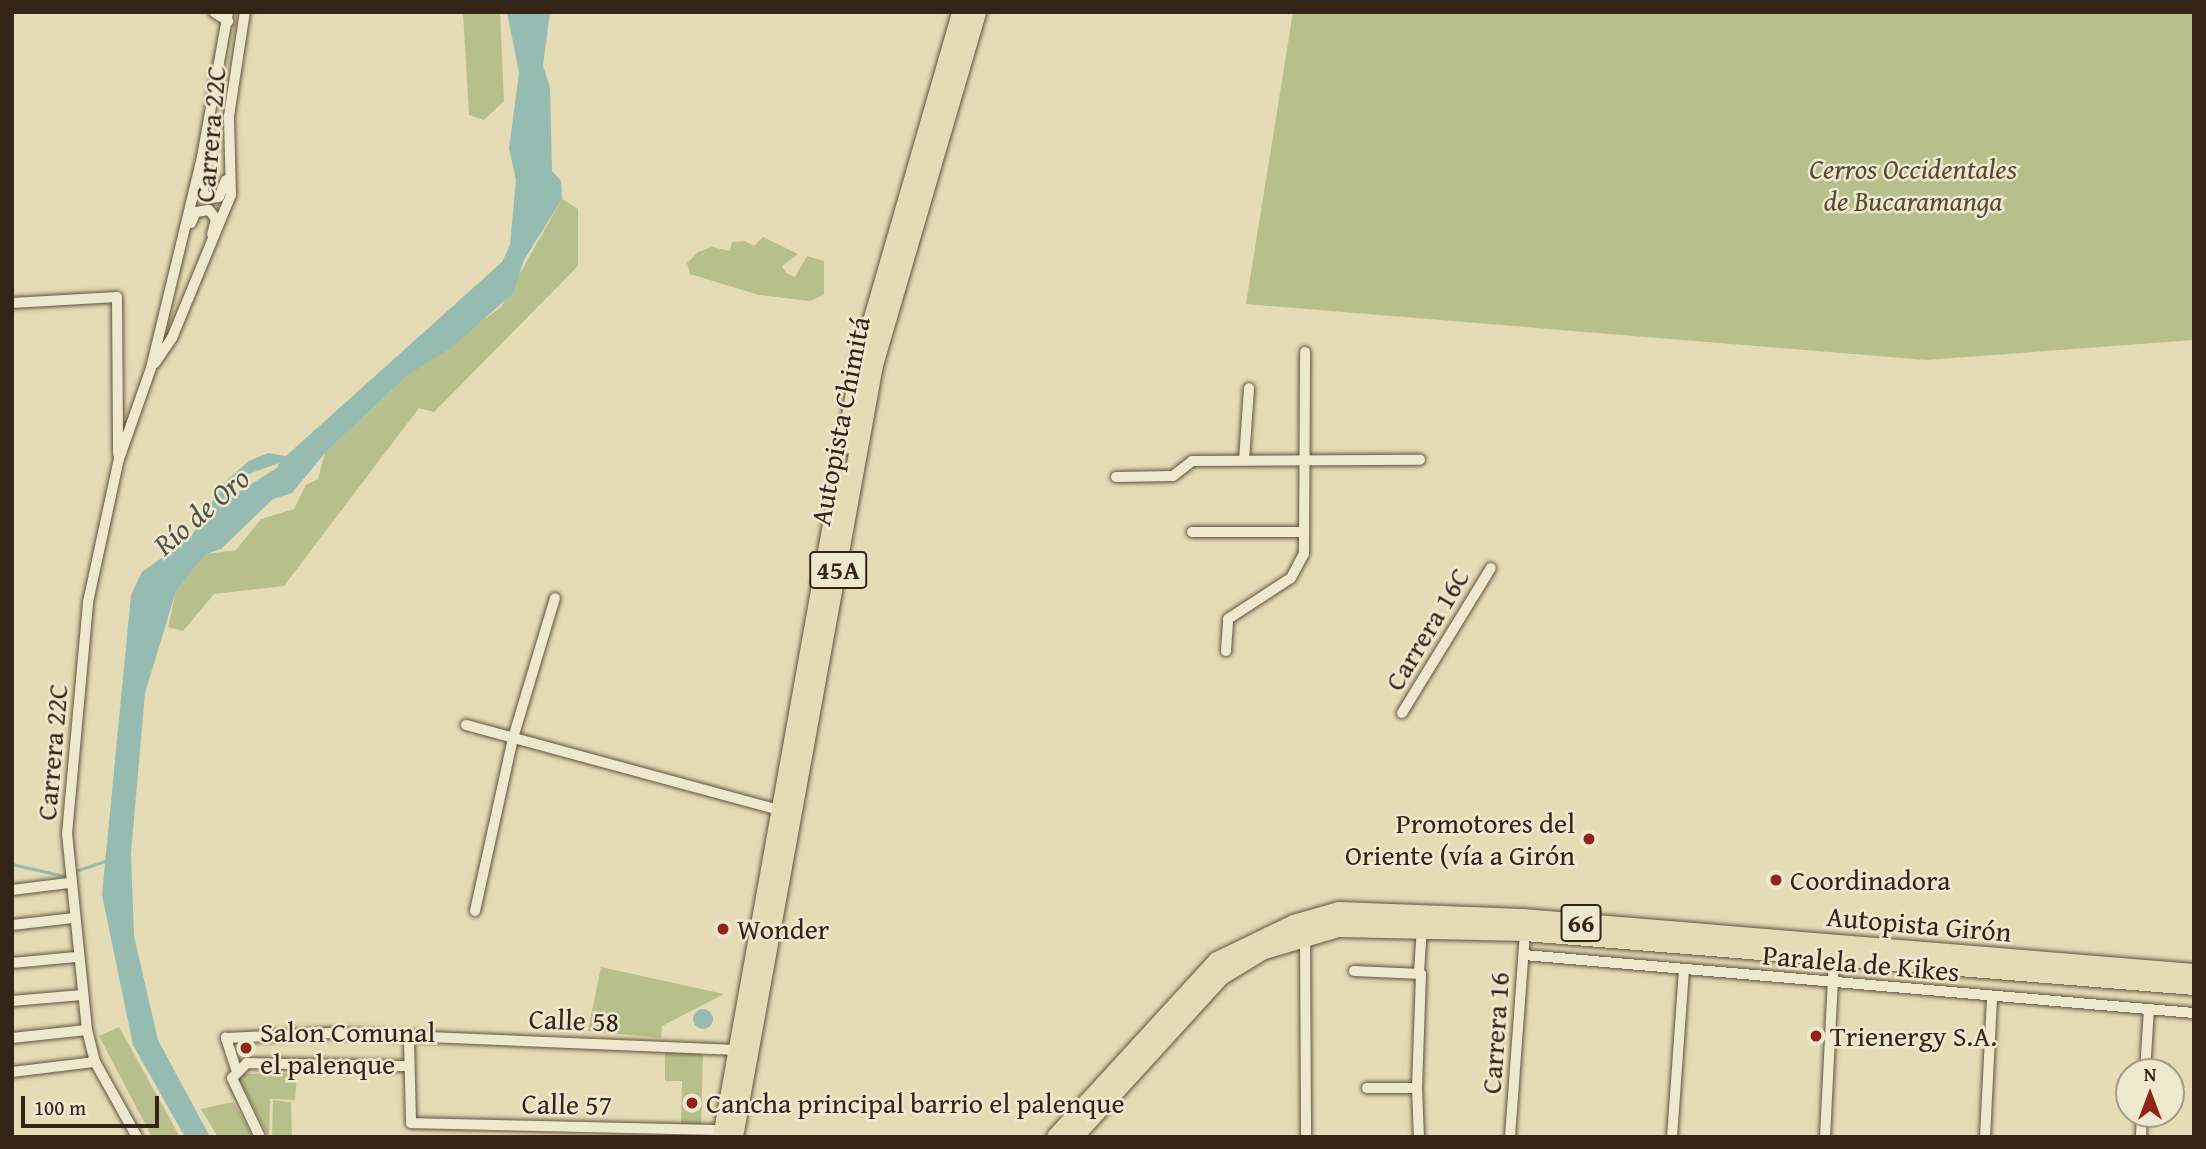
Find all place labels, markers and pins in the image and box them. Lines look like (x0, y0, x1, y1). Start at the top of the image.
place label: Promotores del Oriente (vía a Girón (1345, 806, 1575, 872)
marker: Promotores del Oriente (vía a Girón (1581, 831, 1597, 847)
place label: Coordinadora (1790, 863, 1951, 897)
marker: Coordinadora (1768, 872, 1784, 888)
place label: Wonder (737, 912, 829, 946)
marker: Wonder (715, 921, 731, 937)
place label: Salon Comunal el palenque (260, 1015, 435, 1081)
place label: Trienergy S.A. (1830, 1019, 1997, 1053)
marker: Trienergy S.A. (1808, 1028, 1824, 1044)
marker: Salon Comunal el palenque (238, 1040, 254, 1056)
place label: Cancha principal barrio el palenque (706, 1086, 1125, 1120)
marker: Cancha principal barrio el palenque (684, 1095, 700, 1111)

